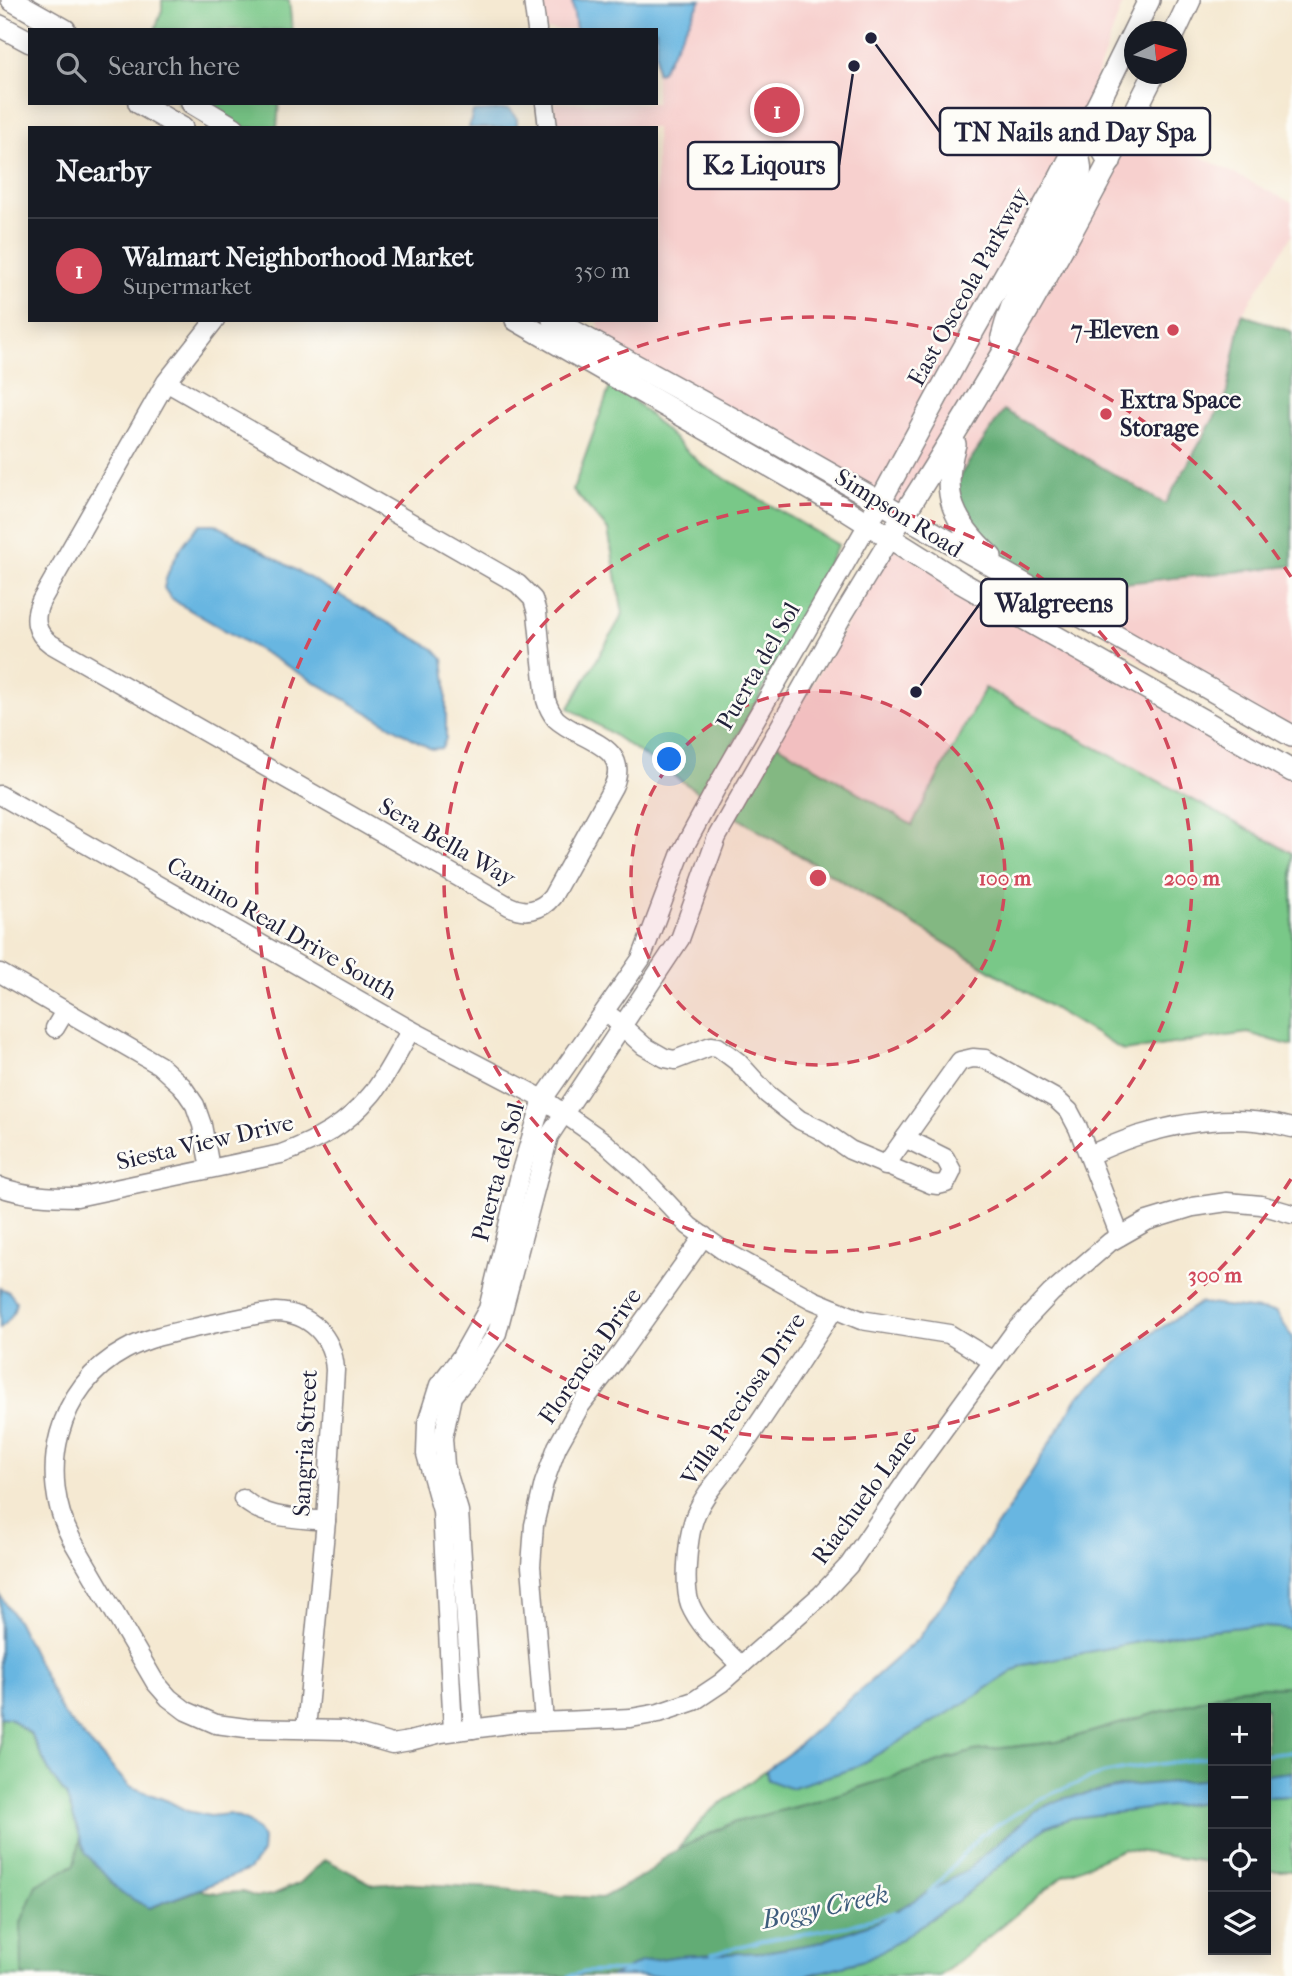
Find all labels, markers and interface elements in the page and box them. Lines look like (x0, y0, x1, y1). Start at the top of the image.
north arrow (1124, 21, 1187, 84)
search box (28, 28, 658, 105)
icon: search (52, 48, 90, 86)
text: Search here (108, 51, 240, 82)
pin: 1 (754, 84, 800, 136)
callout: TN Nails and Day Spa (940, 108, 1210, 155)
text: TN Nails and Day Spa (953, 117, 1197, 148)
callout: K2 Liqours (688, 142, 839, 189)
text: K2 Liqours (703, 150, 826, 181)
text: Nearby (56, 154, 151, 189)
street label: East Osceola Parkway (902, 182, 1035, 391)
text: Walmart Neighborhood Market (123, 242, 474, 273)
text: 1 (75, 257, 83, 284)
text: 350 m (574, 257, 630, 284)
text: Supermarket (123, 273, 252, 300)
place label: 7-Eleven (1070, 316, 1160, 344)
marker: 7-Eleven (1165, 322, 1181, 338)
place label: Extra Space Storage (1120, 386, 1241, 442)
marker: Extra Space Storage (1098, 406, 1114, 422)
street label: Simpson Road (830, 463, 969, 564)
callout: Walgreens (981, 579, 1127, 626)
text: Walgreens (994, 588, 1114, 619)
street label: Puerta del Sol (710, 597, 806, 735)
your location (652, 742, 686, 776)
street label: Sera Bella Way (374, 792, 521, 893)
street label: Camino Real Drive South (162, 851, 402, 1006)
centre of rings (806, 866, 830, 890)
text: 100 m (979, 866, 1032, 890)
text: 200 m (1164, 866, 1221, 890)
street label: Puerta del Sol (466, 1099, 530, 1244)
street label: Siesta View Drive (114, 1108, 296, 1176)
text: 300 m (1188, 1263, 1242, 1287)
street label: Florencia Drive (533, 1282, 647, 1429)
street label: Villa Preciosa Drive (674, 1307, 811, 1491)
street label: Sangria Street (287, 1368, 323, 1517)
street label: Riachuelo Lane (806, 1424, 922, 1570)
map controls (1208, 1703, 1271, 1955)
button: + (1208, 1703, 1271, 1766)
button: − (1208, 1766, 1271, 1829)
button: locate (1208, 1829, 1271, 1892)
water label: Boggy Creek (757, 1878, 891, 1936)
button: layers (1208, 1892, 1271, 1955)

